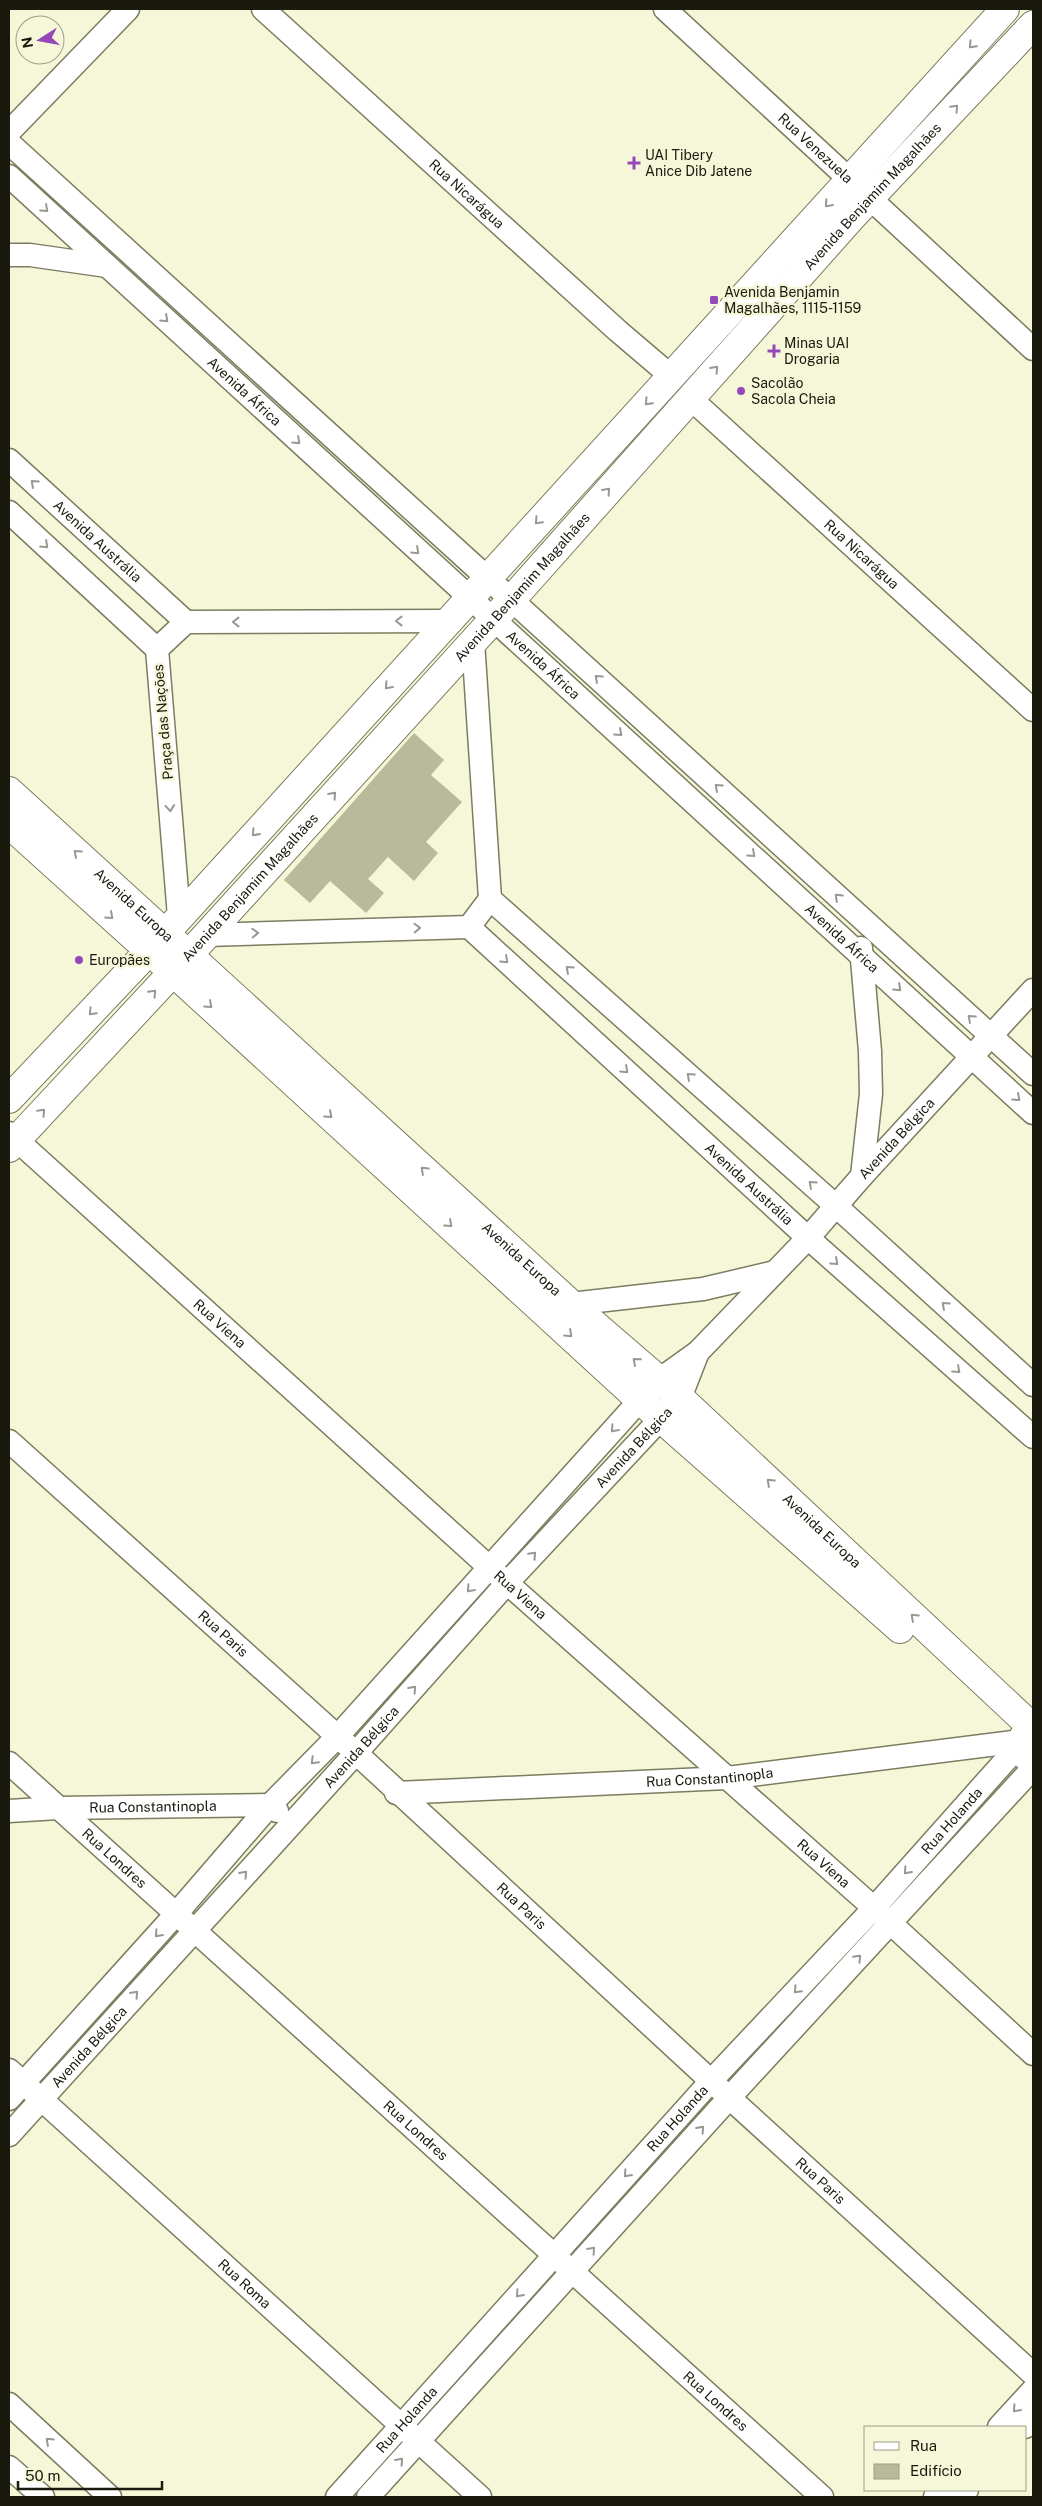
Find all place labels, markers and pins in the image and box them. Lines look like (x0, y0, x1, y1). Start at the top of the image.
place label: UAI Tibery Anice Dib Jatene (645, 147, 752, 179)
marker: UAI Tibery Anice Dib Jatene (627, 156, 641, 170)
place label: Avenida Benjamin Magalhães, 1115-1159 (724, 284, 862, 316)
marker: Avenida Benjamin Magalhães, 1115-1159 (708, 294, 720, 306)
place label: Minas UAI Drogaria (784, 335, 849, 367)
marker: Minas UAI Drogaria (768, 345, 780, 357)
place label: Sacolão Sacola Cheia (751, 375, 836, 407)
marker: Sacolão Sacola Cheia (735, 385, 747, 397)
place label: Europães (89, 952, 150, 968)
marker: Europães (73, 954, 85, 966)

